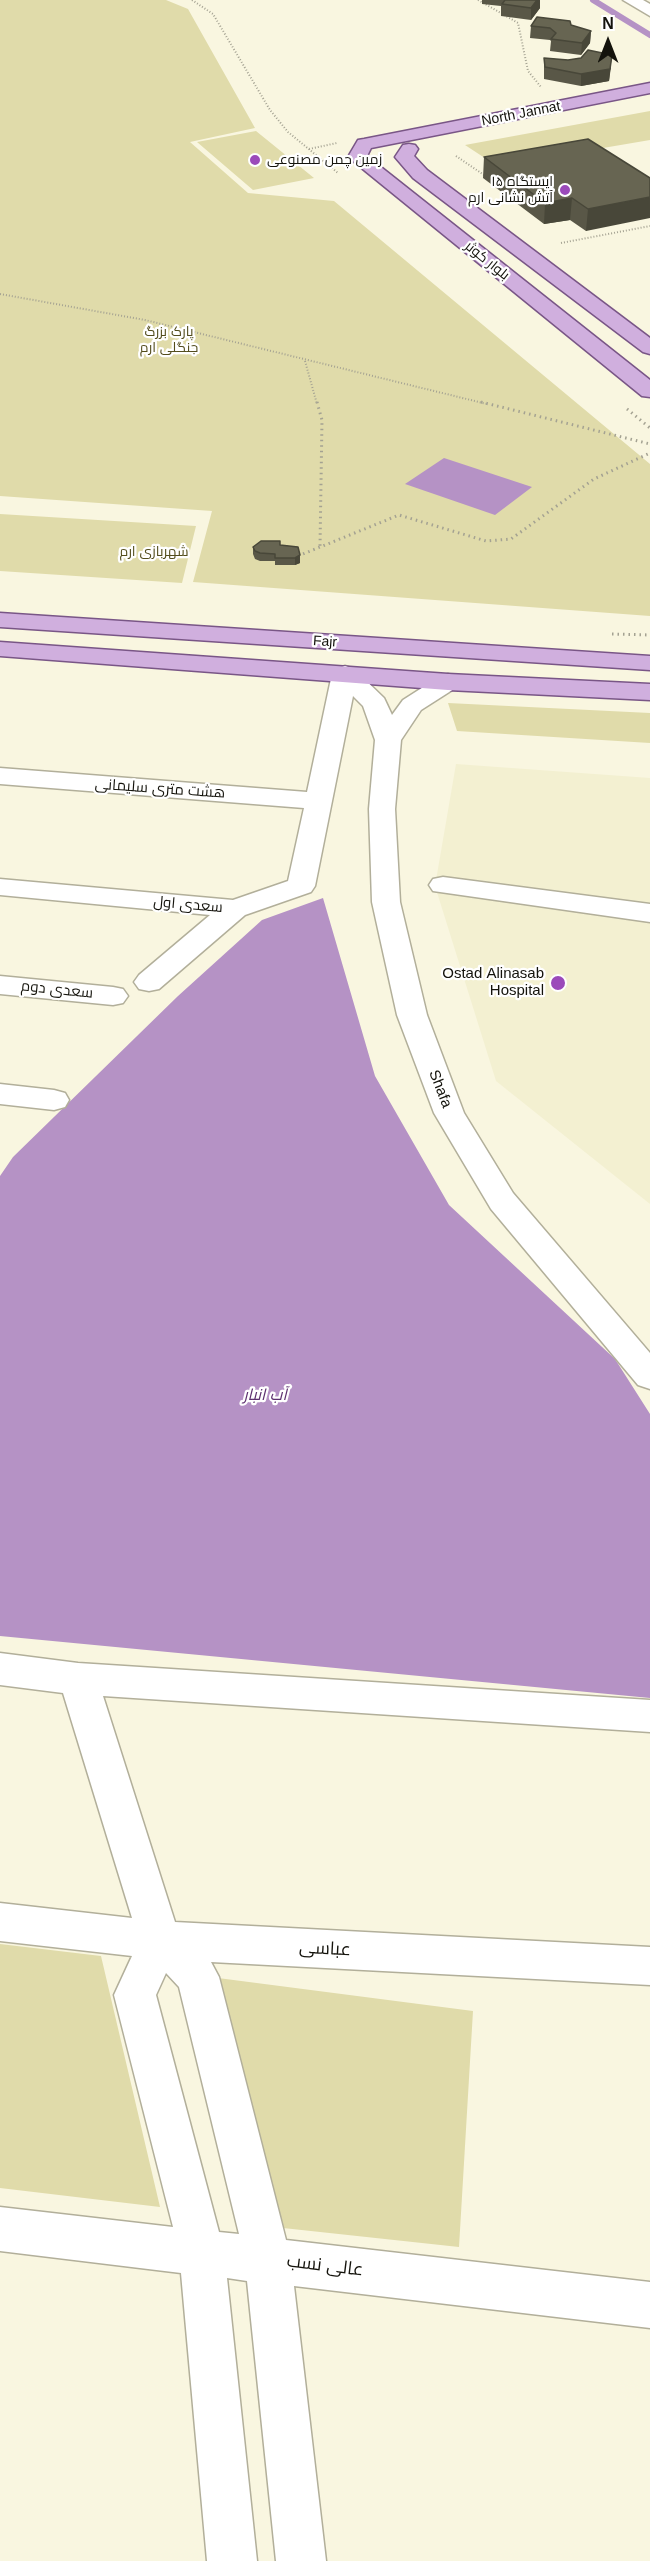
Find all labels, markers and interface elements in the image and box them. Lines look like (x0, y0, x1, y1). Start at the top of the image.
north arrow (578, 12, 638, 72)
text: N (602, 15, 614, 32)
street label: North Jannat (480, 98, 562, 130)
place label: زمین چمن مصنوعی (267, 152, 382, 168)
marker: زمین چمن مصنوعی (248, 153, 262, 167)
place label: ایستگاه ۱۵ آتش نشانی ارم (468, 174, 553, 206)
marker: ایستگاه ۱۵ آتش نشانی ارم (558, 183, 572, 197)
street label: بلوار کوثر (461, 238, 513, 284)
park label: پارک بزرگ جنگلی ارم (140, 324, 198, 356)
park label: شهربازی ارم (119, 544, 189, 560)
street label: Fajr (312, 633, 338, 651)
street label: هشت متری سلیمانی (94, 775, 226, 803)
street label: سعدی اول (152, 893, 224, 917)
place label: Ostad Alinasab Hospital (442, 965, 544, 1000)
marker: Ostad Alinasab Hospital (549, 974, 567, 992)
street label: سعدی دوم (20, 977, 94, 1003)
street label: Shafa (425, 1067, 455, 1111)
water label: آب انبار (243, 1386, 287, 1406)
street label: عباسی (298, 1937, 352, 1961)
street label: عالی نسب (286, 2251, 364, 2281)

